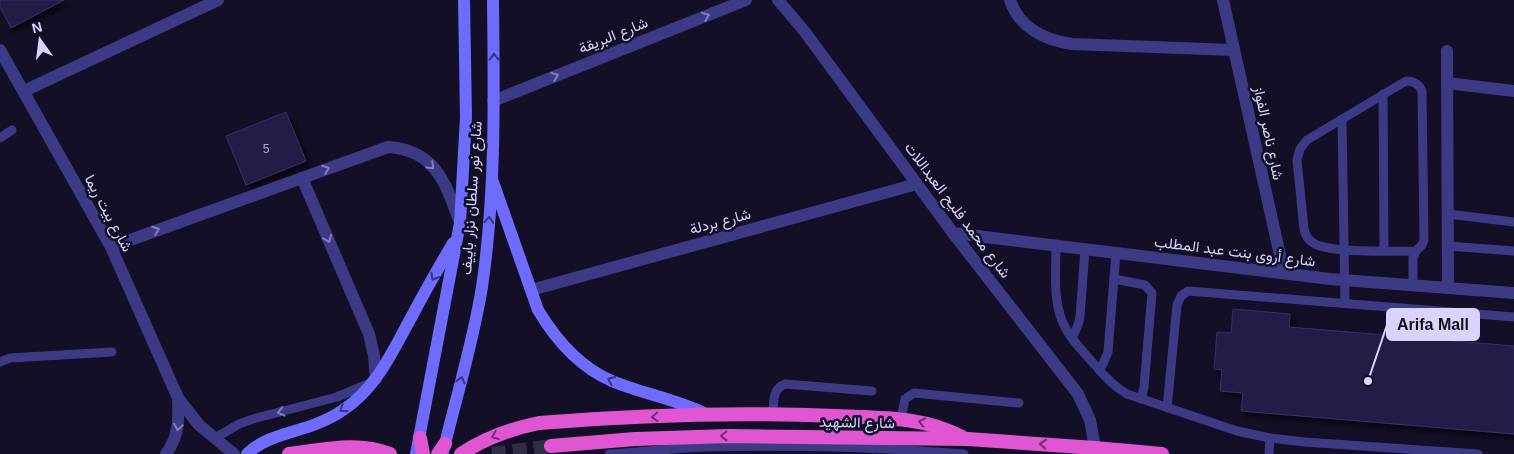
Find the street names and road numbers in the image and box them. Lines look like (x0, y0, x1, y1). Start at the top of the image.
street label: شارع البريقة (576, 13, 651, 59)
street label: شارع ناصر الفواز (1248, 83, 1287, 182)
street label: شارع نور سلطان نزار باييف (457, 120, 488, 276)
street label: شارع محمد فليح العبداللات (899, 139, 1015, 283)
street label: شارع بيت ريما (79, 172, 136, 256)
street label: شارع بردلة (688, 205, 753, 240)
street label: شارع أروى بنت عبد المطلب (1153, 233, 1317, 272)
street label: شارع الشهيد (819, 413, 895, 434)

